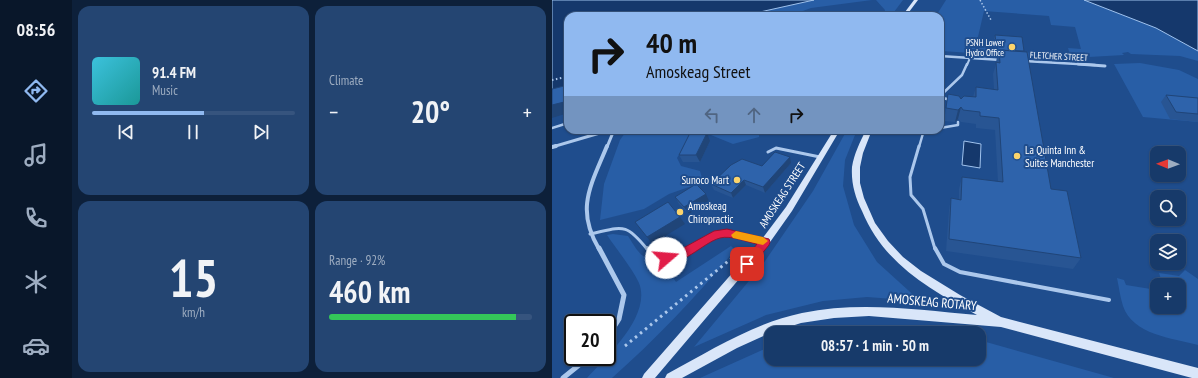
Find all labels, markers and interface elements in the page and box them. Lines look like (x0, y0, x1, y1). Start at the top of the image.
text: 08:56 (17, 18, 55, 41)
text: 40 m (646, 24, 697, 61)
icon: right (580, 28, 632, 80)
place label: PSNH Lower Hydro Office (966, 37, 1005, 58)
marker: PSNH Lower Hydro Office (1007, 42, 1017, 52)
street label: FLETCHER STREET (1030, 49, 1088, 63)
text: Amoskeag Street (646, 60, 750, 83)
text: 91.4 FM (152, 63, 196, 82)
text: Climate (329, 72, 363, 89)
icon: directions (22, 77, 50, 105)
text: Music (152, 82, 178, 99)
text: 20° (411, 92, 450, 131)
text: − (329, 98, 338, 126)
text: + (523, 98, 532, 126)
icon: left (701, 104, 723, 126)
icon: ahead (743, 104, 765, 126)
icon: right (785, 104, 807, 126)
icon: previous (115, 121, 137, 143)
icon: pause (182, 121, 204, 143)
icon: next (250, 121, 272, 143)
icon: music (22, 141, 50, 169)
place label: La Quinta Inn & Suites Manchester (1025, 143, 1094, 170)
north arrow (1150, 146, 1186, 182)
map controls (1150, 146, 1186, 314)
marker: La Quinta Inn & Suites Manchester (1012, 151, 1022, 161)
street label: AMOSKEAG STREET (756, 160, 808, 230)
place label: Sunoco Mart (681, 173, 729, 187)
marker: Sunoco Mart (732, 175, 742, 185)
button: search (1150, 190, 1186, 226)
place label: Amoskeag Chiropractic (688, 199, 734, 226)
icon: phone (22, 204, 50, 232)
marker: Amoskeag Chiropractic (675, 207, 685, 217)
button: layers (1150, 234, 1186, 270)
position arrow (645, 237, 687, 279)
text: 15 (169, 244, 218, 311)
pin (730, 247, 764, 281)
text: Range · 92% (329, 252, 385, 269)
icon: arrive (736, 253, 758, 275)
icon: climate (22, 268, 50, 296)
text: 460 km (329, 272, 410, 311)
button: + (1150, 278, 1186, 314)
street label: AMOSKEAG ROTARY (887, 290, 977, 314)
text: km/h (182, 304, 205, 321)
speed limit sign: 20 (564, 314, 616, 366)
icon: car (22, 332, 50, 360)
text: 08:57 · 1 min · 50 m (821, 336, 929, 355)

